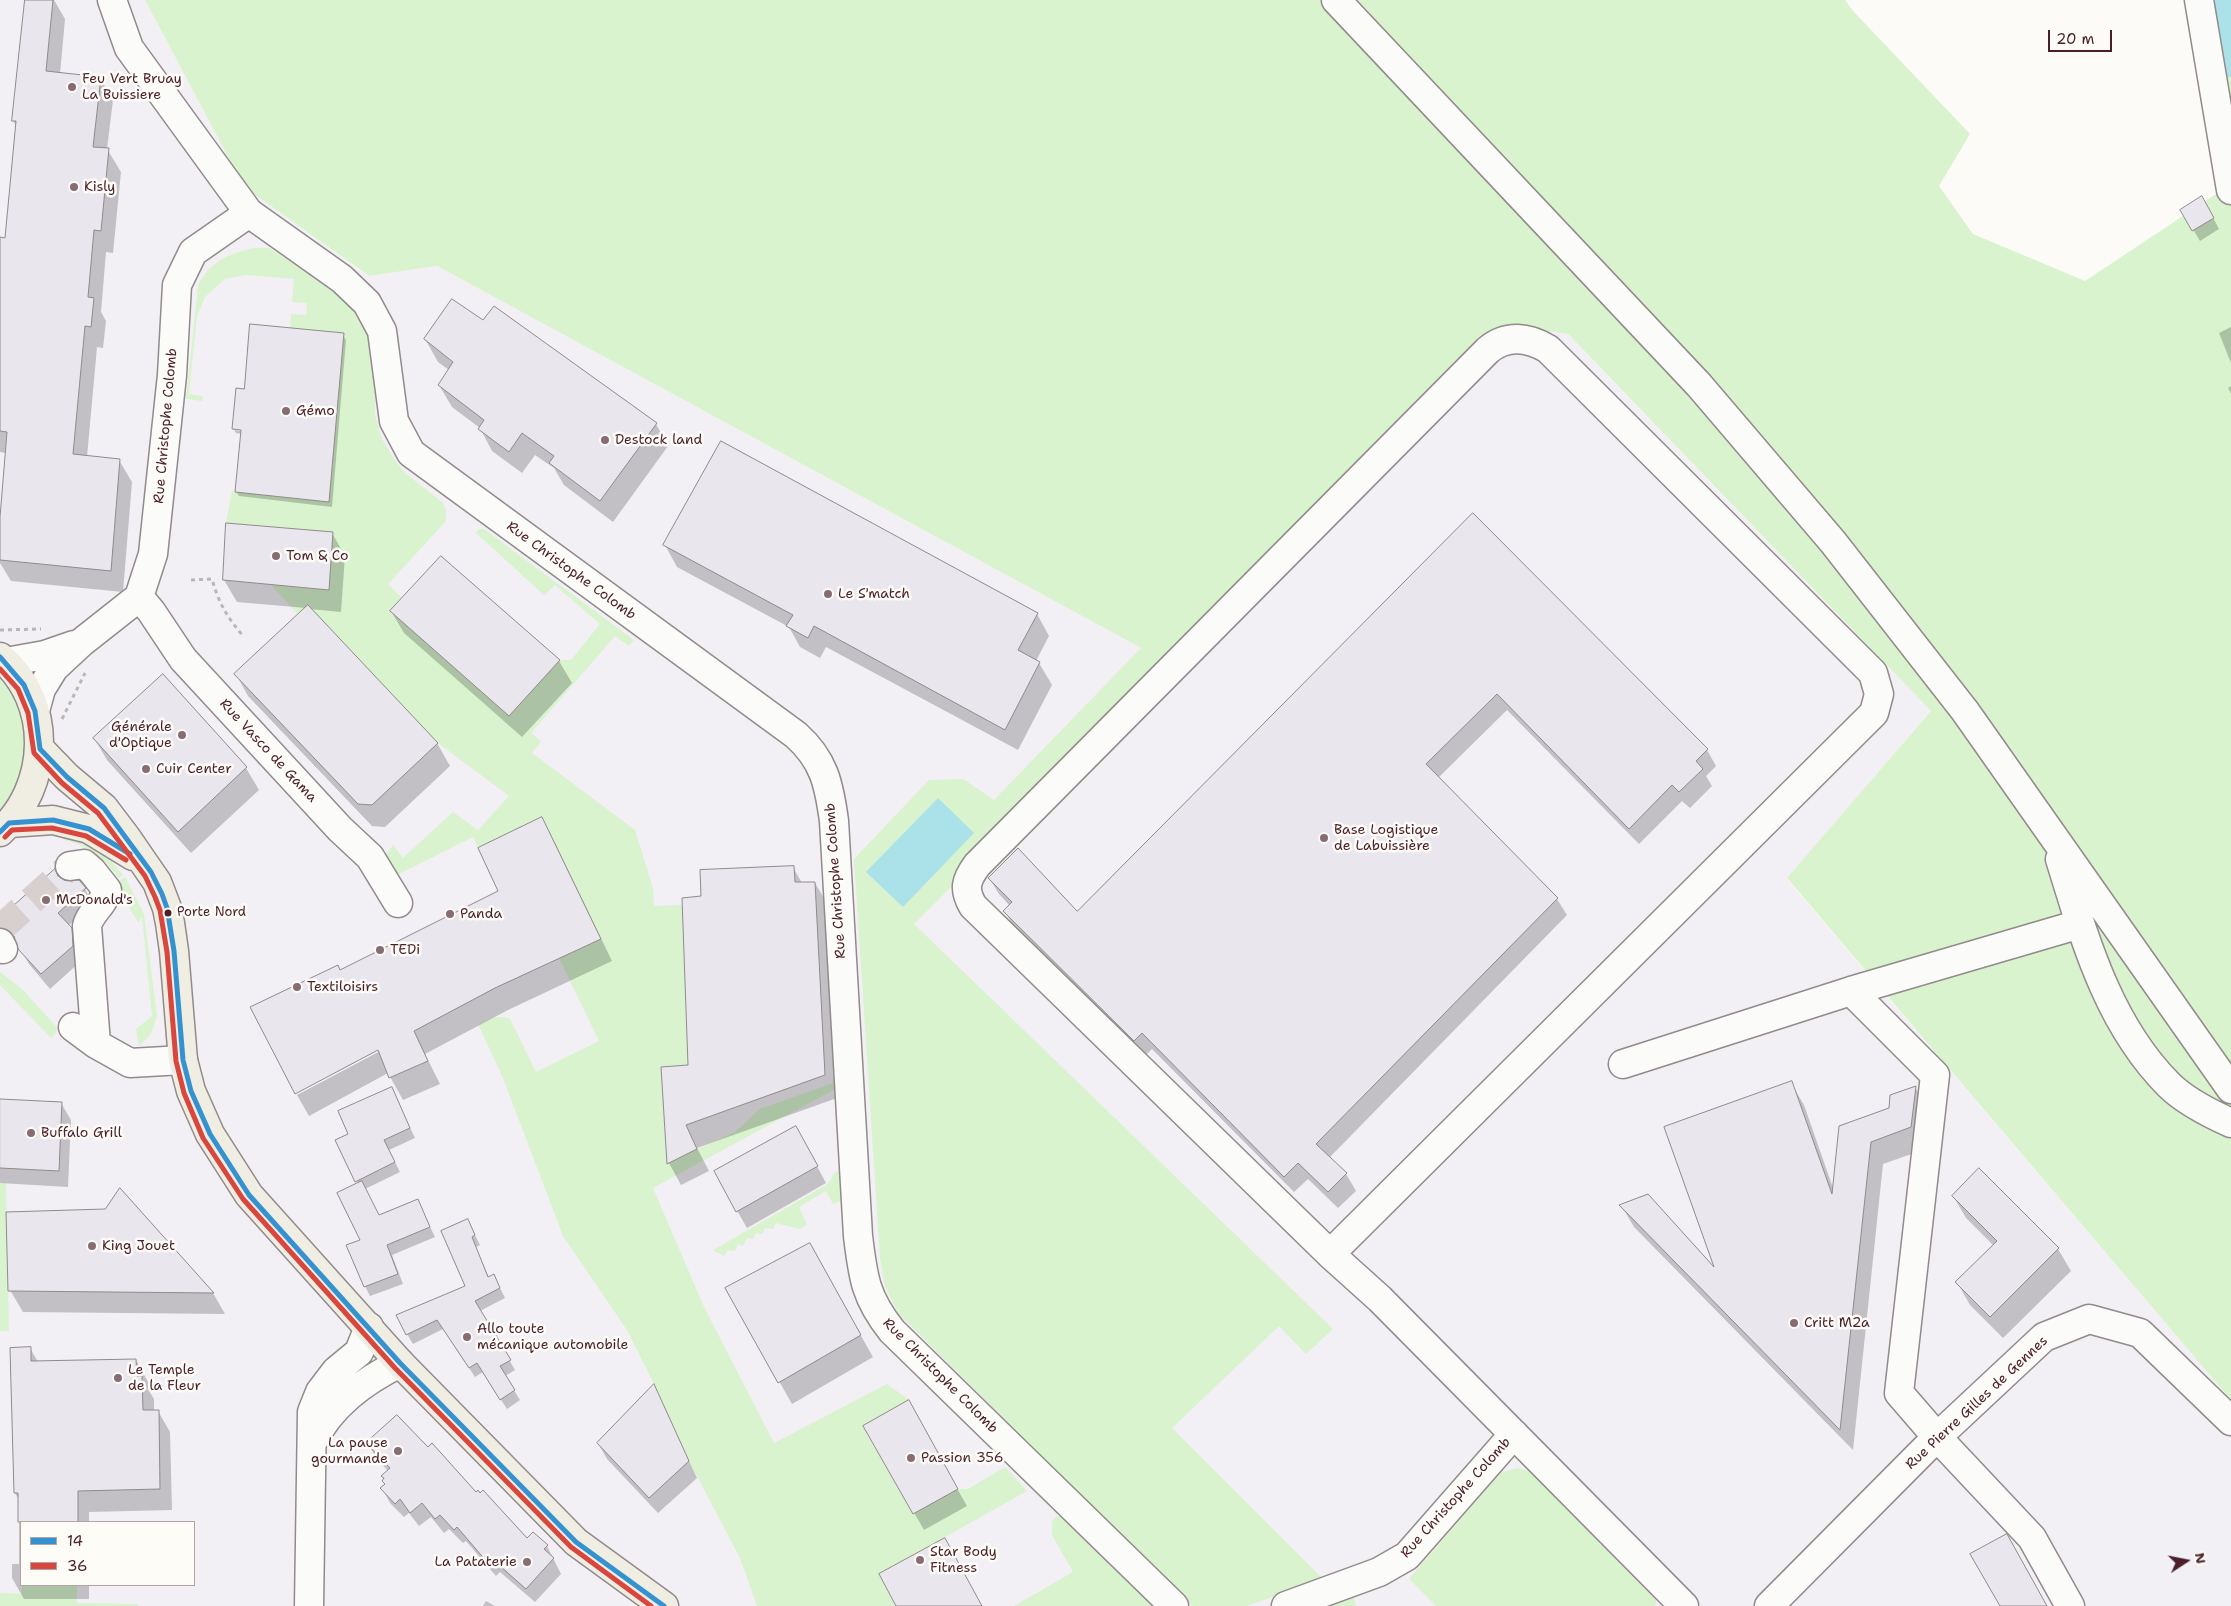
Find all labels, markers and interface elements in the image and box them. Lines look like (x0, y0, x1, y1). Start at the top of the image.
scale bar (2051, 20, 2115, 52)
text: 20 m (2056, 29, 2095, 49)
place label: Feu Vert Bruay La Buissiere (82, 71, 182, 104)
marker: Feu Vert Bruay La Buissiere (66, 81, 78, 93)
place label: Kisly (84, 179, 115, 195)
marker: Kisly (68, 181, 80, 193)
street label: Rue Christophe Colomb (151, 348, 181, 504)
place label: Gémo (296, 403, 335, 419)
marker: Gémo (280, 405, 292, 417)
place label: Destock land (615, 432, 702, 448)
marker: Destock land (599, 434, 611, 446)
street label: Rue Christophe Colomb (503, 518, 639, 624)
place label: Tom & Co (286, 548, 348, 564)
marker: Tom & Co (270, 550, 282, 562)
place label: Le S'match (838, 586, 910, 602)
marker: Le S'match (822, 588, 834, 600)
street label: Rue Vasco de Gama (216, 696, 320, 806)
place label: Générale d'Optique (109, 719, 172, 752)
marker: Générale d'Optique (176, 729, 188, 741)
place label: Cuir Center (156, 761, 232, 777)
marker: Cuir Center (140, 763, 152, 775)
street label: Rue Christophe Colomb (822, 803, 850, 959)
place label: Base Logistique de Labuissière (1334, 822, 1438, 854)
marker: Base Logistique de Labuissière (1318, 832, 1330, 844)
place label: McDonald's (56, 892, 133, 908)
marker: McDonald's (40, 894, 52, 906)
place label: Porte Nord (177, 905, 246, 921)
place label: Panda (460, 906, 502, 922)
marker: Porte Nord (163, 908, 173, 918)
marker: Panda (444, 908, 456, 920)
place label: TEDi (390, 942, 420, 958)
marker: TEDi (374, 944, 386, 956)
place label: Textiloisirs (307, 979, 378, 995)
marker: Textiloisirs (291, 981, 303, 993)
place label: Buffalo Grill (41, 1125, 122, 1141)
marker: Buffalo Grill (25, 1127, 37, 1139)
place label: King Jouet (102, 1238, 175, 1254)
marker: King Jouet (86, 1240, 98, 1252)
street label: Rue Christophe Colomb (879, 1315, 1001, 1437)
place label: Critt M2a (1804, 1315, 1870, 1331)
marker: Critt M2a (1788, 1317, 1800, 1329)
place label: Allo toute mécanique automobile (477, 1321, 628, 1354)
marker: Allo toute mécanique automobile (461, 1331, 473, 1343)
street label: Rue Pierre Gilles de Gennes (1903, 1333, 2051, 1473)
place label: Le Temple de la Fleur (128, 1362, 201, 1394)
marker: Le Temple de la Fleur (112, 1372, 124, 1384)
street label: Rue Christophe Colomb (1398, 1434, 1514, 1562)
place label: La pause gourmande (311, 1435, 388, 1468)
marker: La pause gourmande (392, 1445, 404, 1457)
place label: Passion 356 (921, 1450, 1003, 1466)
marker: Passion 356 (905, 1452, 917, 1464)
legend (20, 1521, 195, 1586)
text: 14 (67, 1531, 83, 1551)
north arrow (2161, 1536, 2211, 1586)
place label: Star Body Fitness (930, 1544, 997, 1576)
text: N (2191, 1551, 2211, 1565)
place label: La Pataterie (435, 1554, 517, 1570)
marker: Star Body Fitness (914, 1554, 926, 1566)
text: 36 (67, 1556, 88, 1576)
marker: La Pataterie (521, 1556, 533, 1568)

